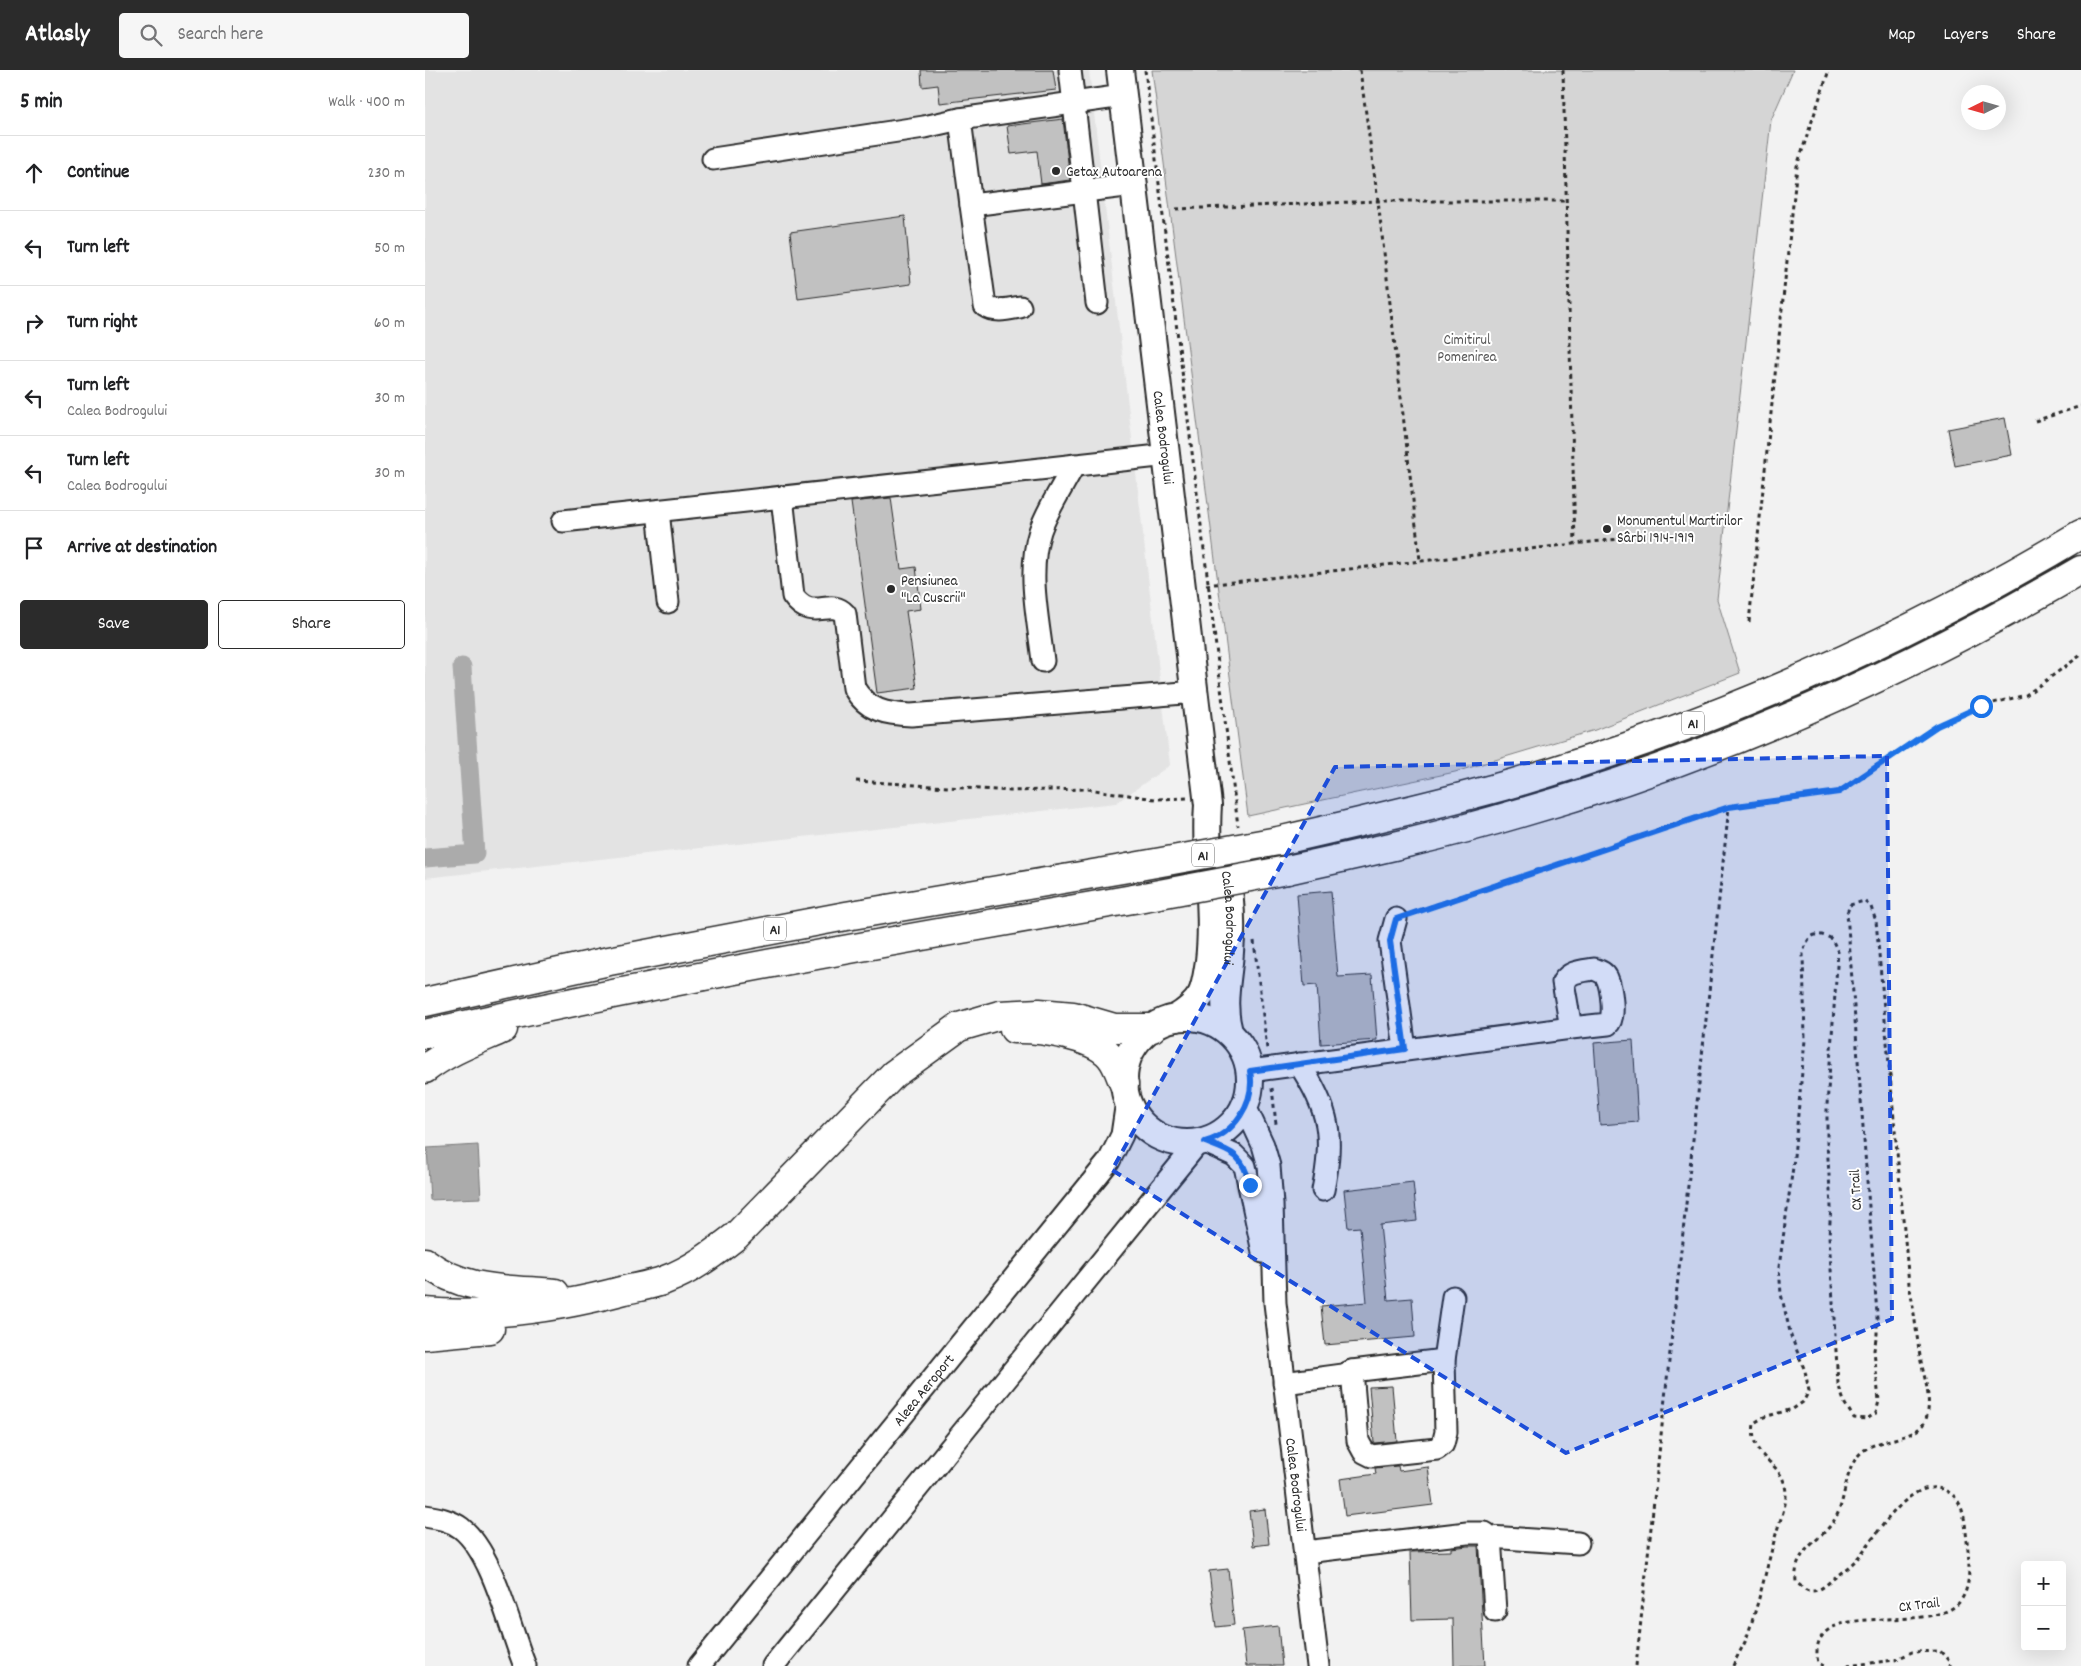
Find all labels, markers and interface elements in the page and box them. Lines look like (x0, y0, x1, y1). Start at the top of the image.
search box (119, 13, 469, 58)
text: Atlasly (25, 18, 89, 52)
icon: search (137, 21, 165, 49)
text: Search here (177, 22, 263, 49)
text: Map (1888, 23, 1915, 48)
text: Layers (1943, 23, 1989, 48)
text: Share (2017, 23, 2056, 48)
north arrow (1961, 85, 2006, 130)
text: 5 min (20, 88, 63, 118)
text: Walk · 400 m (328, 91, 405, 114)
icon: ahead (20, 159, 48, 187)
text: Continue (67, 160, 129, 187)
text: 230 m (368, 162, 405, 185)
place label: Getax Autoarena (1066, 162, 1163, 184)
marker: Getax Autoarena (1050, 165, 1062, 177)
icon: left (20, 234, 48, 262)
text: Turn left (67, 235, 130, 262)
text: 50 m (374, 237, 405, 260)
icon: right (20, 309, 48, 337)
text: Turn right (67, 310, 138, 337)
text: 60 m (374, 312, 405, 335)
park label: Cimitirul Pomenirea (1437, 330, 1498, 369)
text: Turn left (67, 373, 130, 400)
icon: left (20, 384, 48, 412)
text: 30 m (375, 387, 405, 410)
street label: Calea Bodrogului (1145, 390, 1179, 486)
text: Calea Bodrogului (67, 400, 167, 423)
text: Turn left (67, 448, 130, 475)
icon: left (20, 459, 48, 487)
text: 30 m (375, 462, 405, 485)
text: Calea Bodrogului (67, 475, 167, 498)
place label: Monumentul Martirilor Sârbi 1914-1919 (1617, 511, 1743, 550)
marker: Monumentul Martirilor Sârbi 1914-1919 (1601, 523, 1613, 535)
icon: arrive (20, 534, 48, 562)
text: Arrive at destination (67, 535, 217, 562)
place label: Pensiunea "La Cuscrii" (901, 571, 966, 610)
marker: Pensiunea "La Cuscrii" (885, 583, 897, 595)
button: Save (20, 600, 208, 649)
button: Share (218, 600, 405, 649)
route start (1970, 695, 1993, 718)
road number: A1 (1682, 711, 1704, 734)
road number: A1 (1192, 844, 1214, 866)
street label: Calea Bodrogului (1214, 870, 1240, 966)
road number: A1 (764, 918, 786, 941)
street label: CX Trail (1845, 1168, 1869, 1211)
route end (1239, 1174, 1262, 1197)
street label: Aleea Aeroport (889, 1350, 961, 1432)
street label: Calea Bodrogului (1278, 1437, 1311, 1533)
map controls (2021, 1561, 2066, 1651)
button: + (2021, 1561, 2066, 1606)
street label: CX Trail (1898, 1593, 1941, 1619)
button: − (2021, 1606, 2066, 1651)

